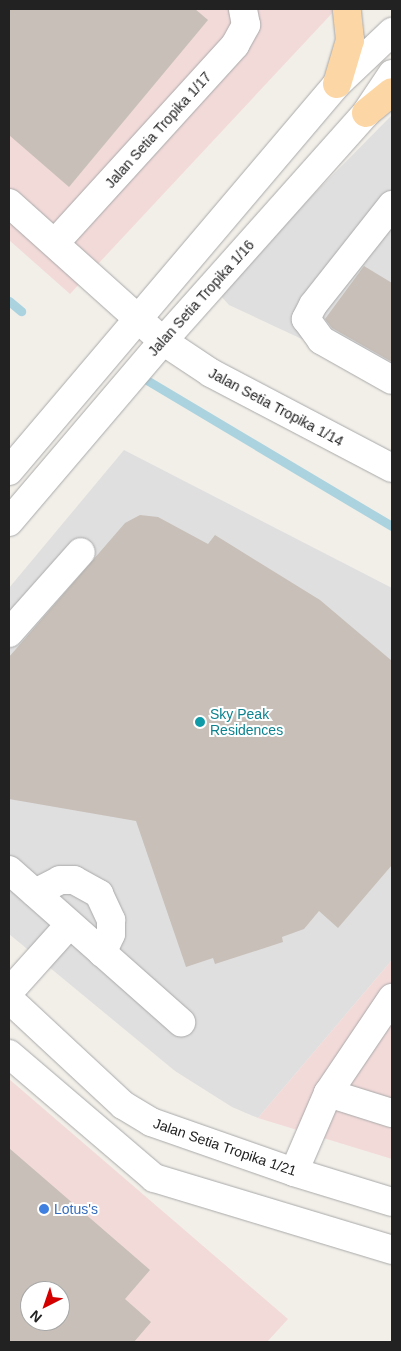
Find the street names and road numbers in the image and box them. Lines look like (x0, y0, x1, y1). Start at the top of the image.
street label: Jalan Setia Tropika 1/17 (101, 68, 215, 192)
street label: Jalan Setia Tropika 1/16 (144, 236, 258, 360)
street label: Jalan Setia Tropika 1/14 (206, 364, 346, 450)
street label: Jalan Setia Tropika 1/21 (151, 1115, 299, 1179)

